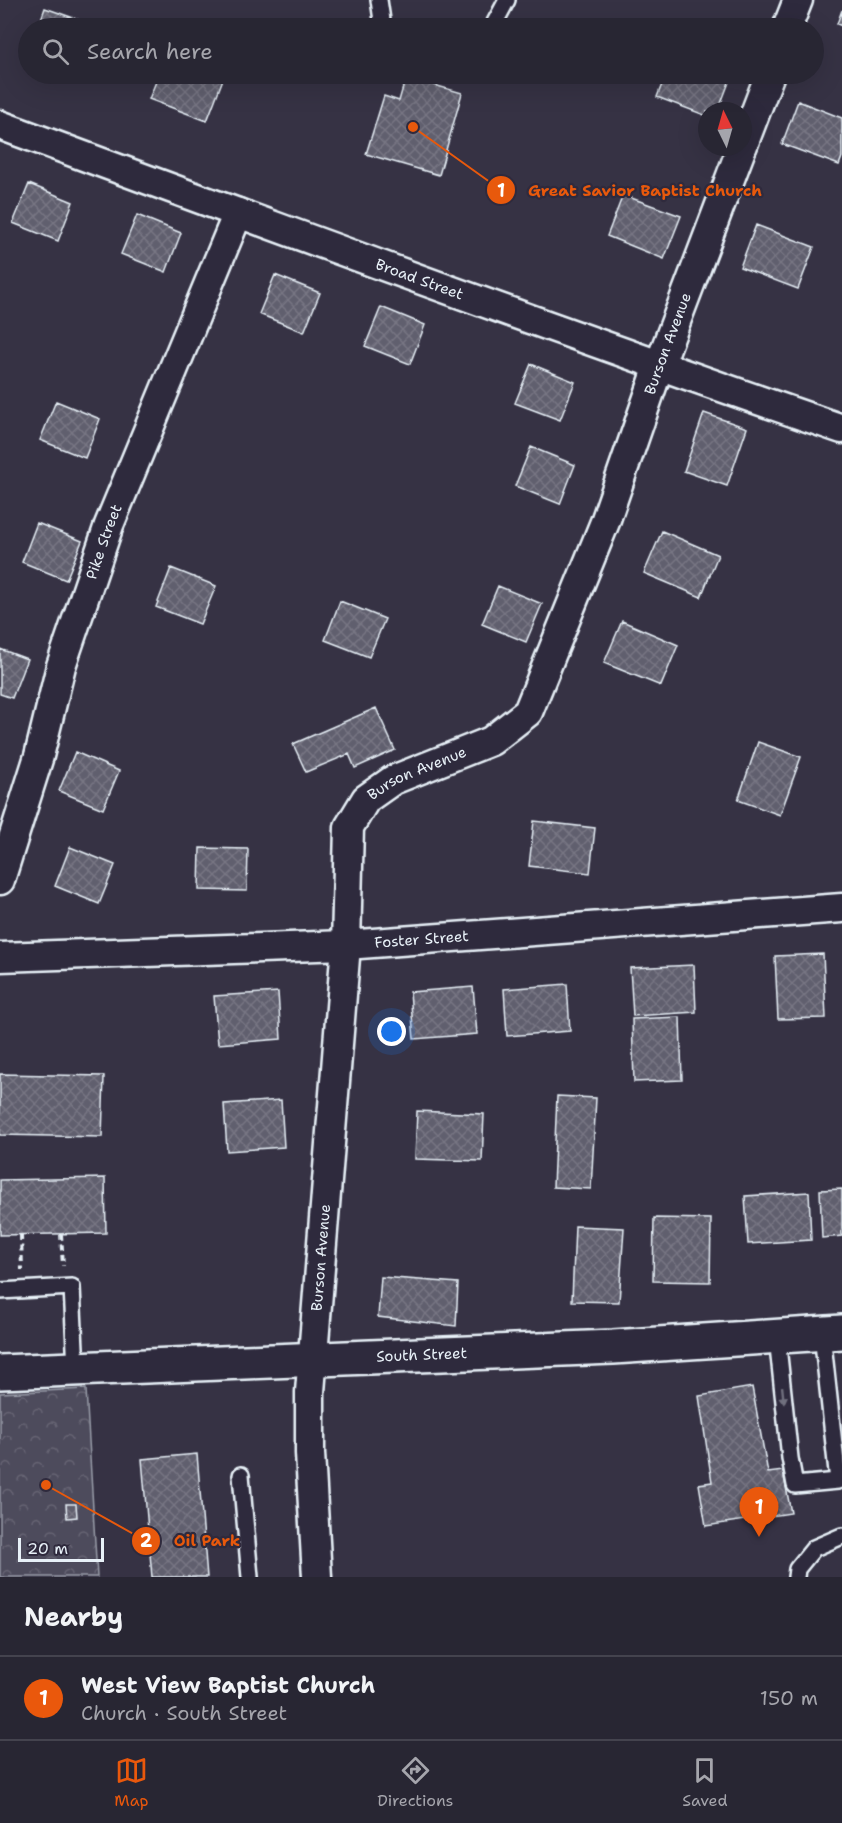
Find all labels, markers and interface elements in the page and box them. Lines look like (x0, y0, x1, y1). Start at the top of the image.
search box (18, 18, 824, 84)
icon: search (39, 35, 72, 68)
text: Search here (87, 37, 213, 66)
north arrow (698, 102, 752, 156)
callout: Great Savior Baptist Church (486, 173, 774, 207)
text: 1 (497, 179, 505, 203)
text: Great Savior Baptist Church (528, 180, 762, 201)
street label: Broad Street (373, 254, 466, 304)
street label: Burson Avenue (640, 290, 696, 397)
street label: Pike Street (81, 501, 127, 582)
street label: Burson Avenue (363, 742, 469, 805)
street label: Foster Street (374, 926, 469, 953)
your location (377, 1017, 406, 1046)
street label: Burson Avenue (307, 1203, 335, 1312)
street label: South Street (376, 1343, 467, 1367)
one-way arrow (778, 1386, 788, 1405)
pin: 1 (740, 1488, 778, 1537)
callout: Oil Park (131, 1524, 252, 1558)
text: 2 (140, 1529, 153, 1553)
text: Oil Park (174, 1530, 240, 1551)
scale bar (18, 1535, 104, 1562)
text: 20 m (27, 1538, 68, 1559)
text: Nearby (24, 1599, 123, 1634)
text: West View Baptist Church (81, 1671, 375, 1700)
text: 1 (39, 1685, 48, 1711)
text: 150 m (760, 1685, 818, 1711)
text: Church · South Street (81, 1700, 287, 1726)
tab: Map (114, 1754, 149, 1811)
tab: Directions (377, 1754, 454, 1811)
tab: Saved (682, 1754, 728, 1811)

